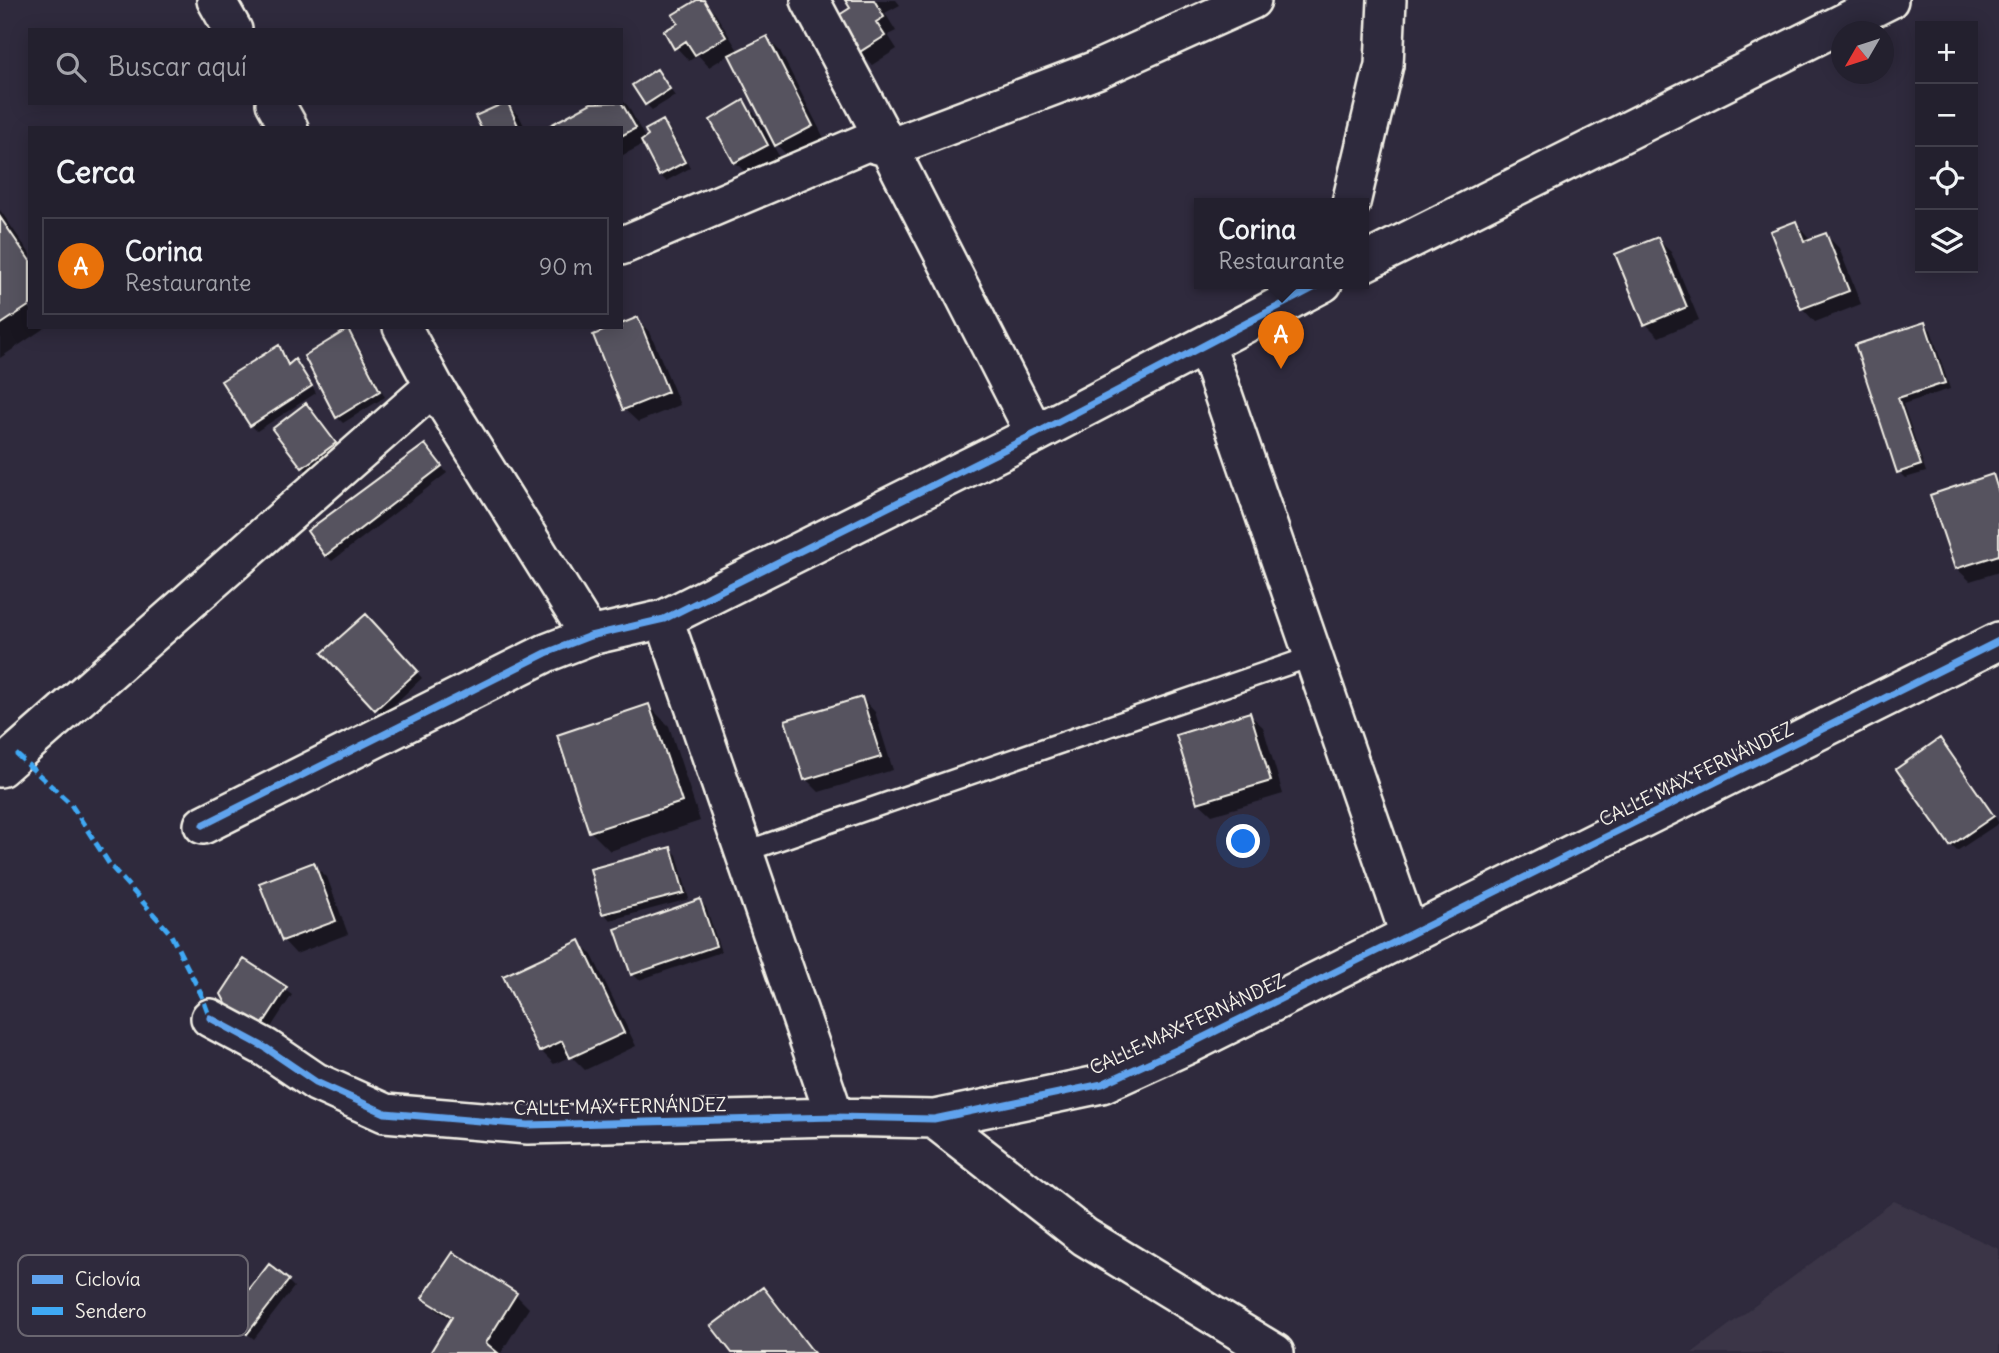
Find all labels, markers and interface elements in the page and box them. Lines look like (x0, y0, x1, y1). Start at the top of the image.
north arrow (1831, 21, 1894, 84)
map controls (1915, 21, 1978, 273)
button: + (1915, 21, 1978, 84)
search box (28, 28, 623, 105)
icon: search (52, 48, 90, 86)
text: Buscar aquí (108, 50, 247, 83)
button: − (1915, 84, 1978, 147)
button: locate (1915, 147, 1978, 210)
text: Cerca (56, 153, 135, 191)
popup (1194, 198, 1369, 289)
button: layers (1915, 210, 1978, 273)
text: Corina (1218, 213, 1296, 246)
text: Corina (125, 235, 203, 268)
text: Restaurante (1218, 246, 1345, 275)
text: A (74, 252, 88, 281)
text: 90 m (539, 252, 593, 281)
text: Restaurante (125, 268, 251, 297)
pin: A (1258, 311, 1304, 369)
street label: CALLE MAX FERNÁNDEZ (1595, 716, 1797, 831)
your location (1226, 824, 1260, 858)
street label: CALLE MAX FERNÁNDEZ (1085, 968, 1289, 1080)
street label: CALLE MAX FERNÁNDEZ (513, 1092, 727, 1120)
legend (18, 1255, 248, 1336)
text: Ciclovía (75, 1267, 141, 1291)
text: Sendero (75, 1299, 146, 1323)

